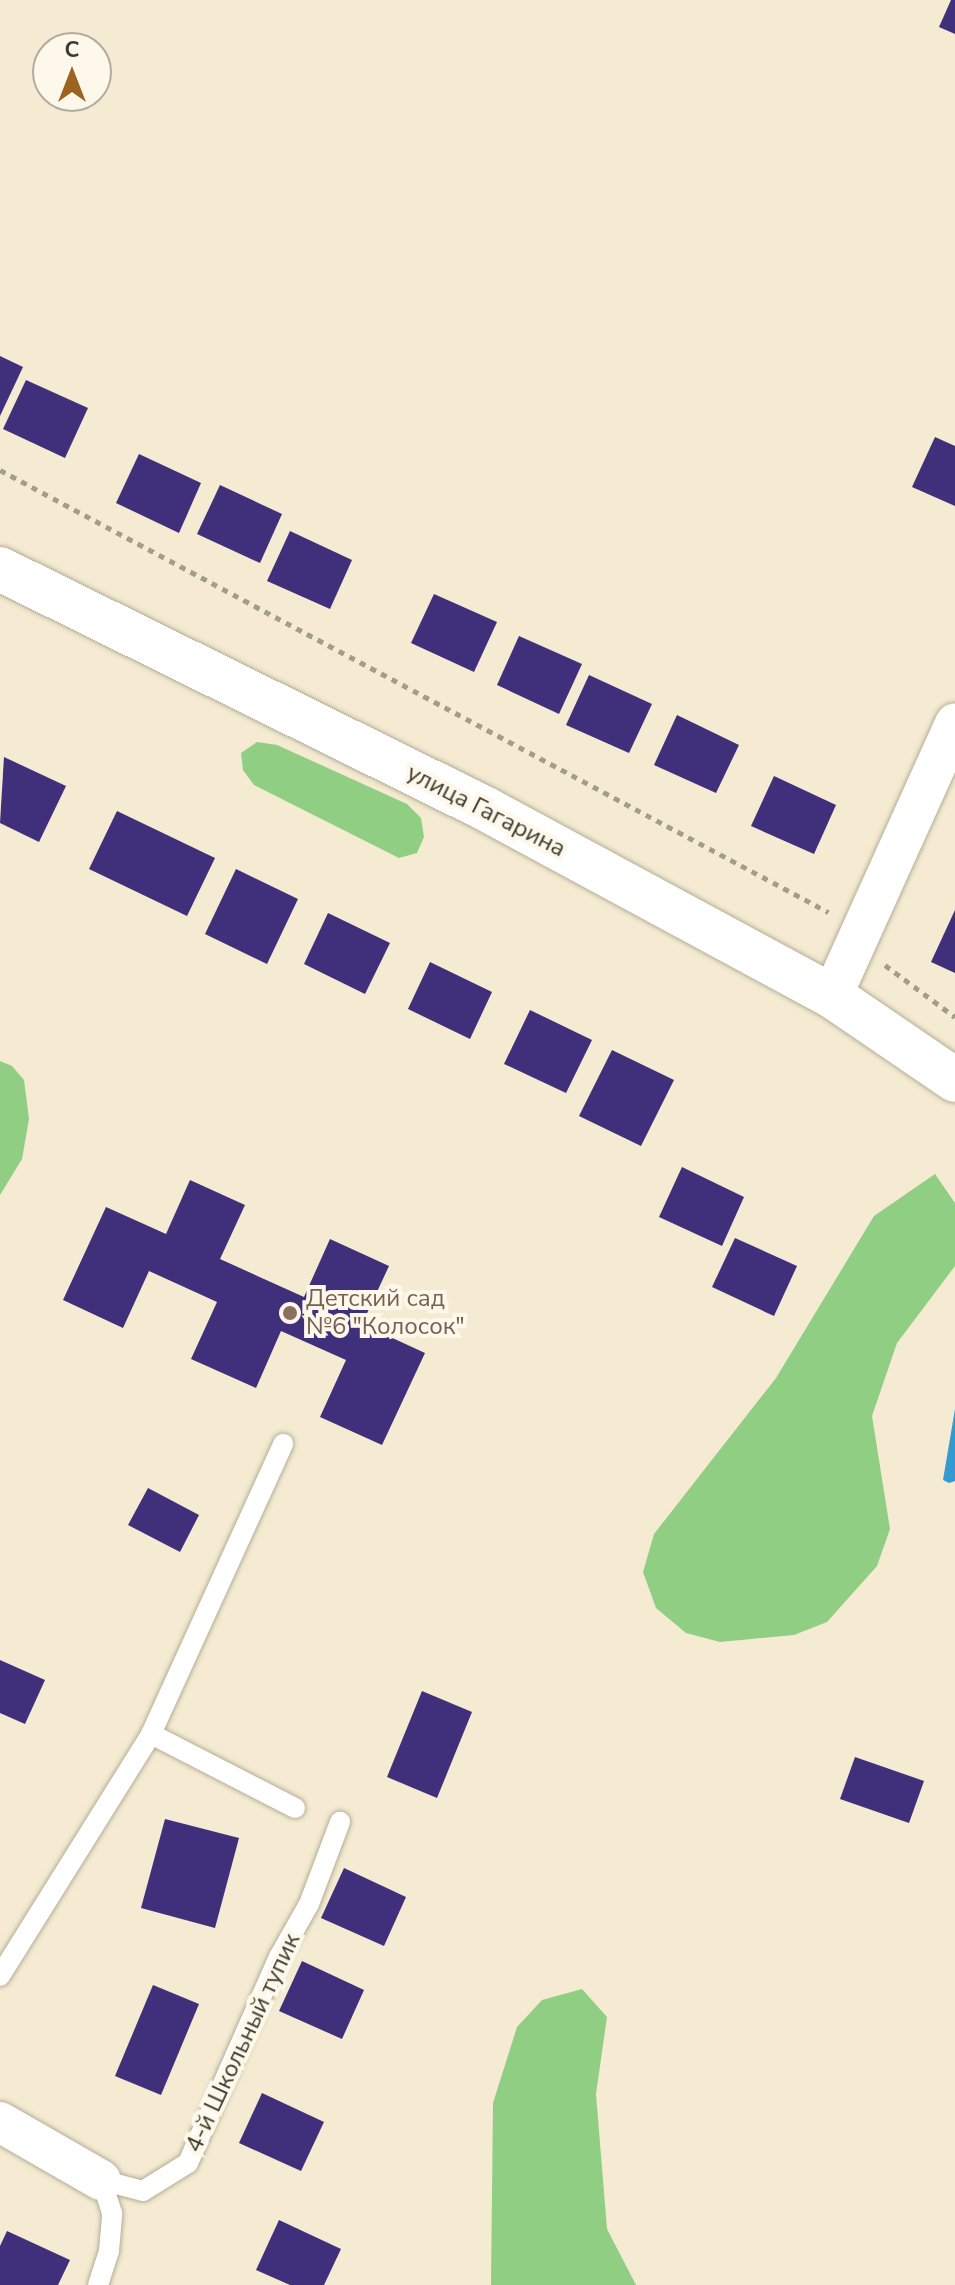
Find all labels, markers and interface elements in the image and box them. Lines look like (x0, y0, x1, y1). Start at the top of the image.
north arrow (32, 32, 112, 112)
text: С (65, 35, 79, 65)
street label: улица Гагарина (402, 759, 570, 863)
place label: Детский сад №6 "Колосок" (306, 1285, 465, 1341)
marker: Детский сад №6 "Колосок" (281, 1304, 299, 1322)
street label: 4-й Школьный тупик (180, 1929, 306, 2157)

